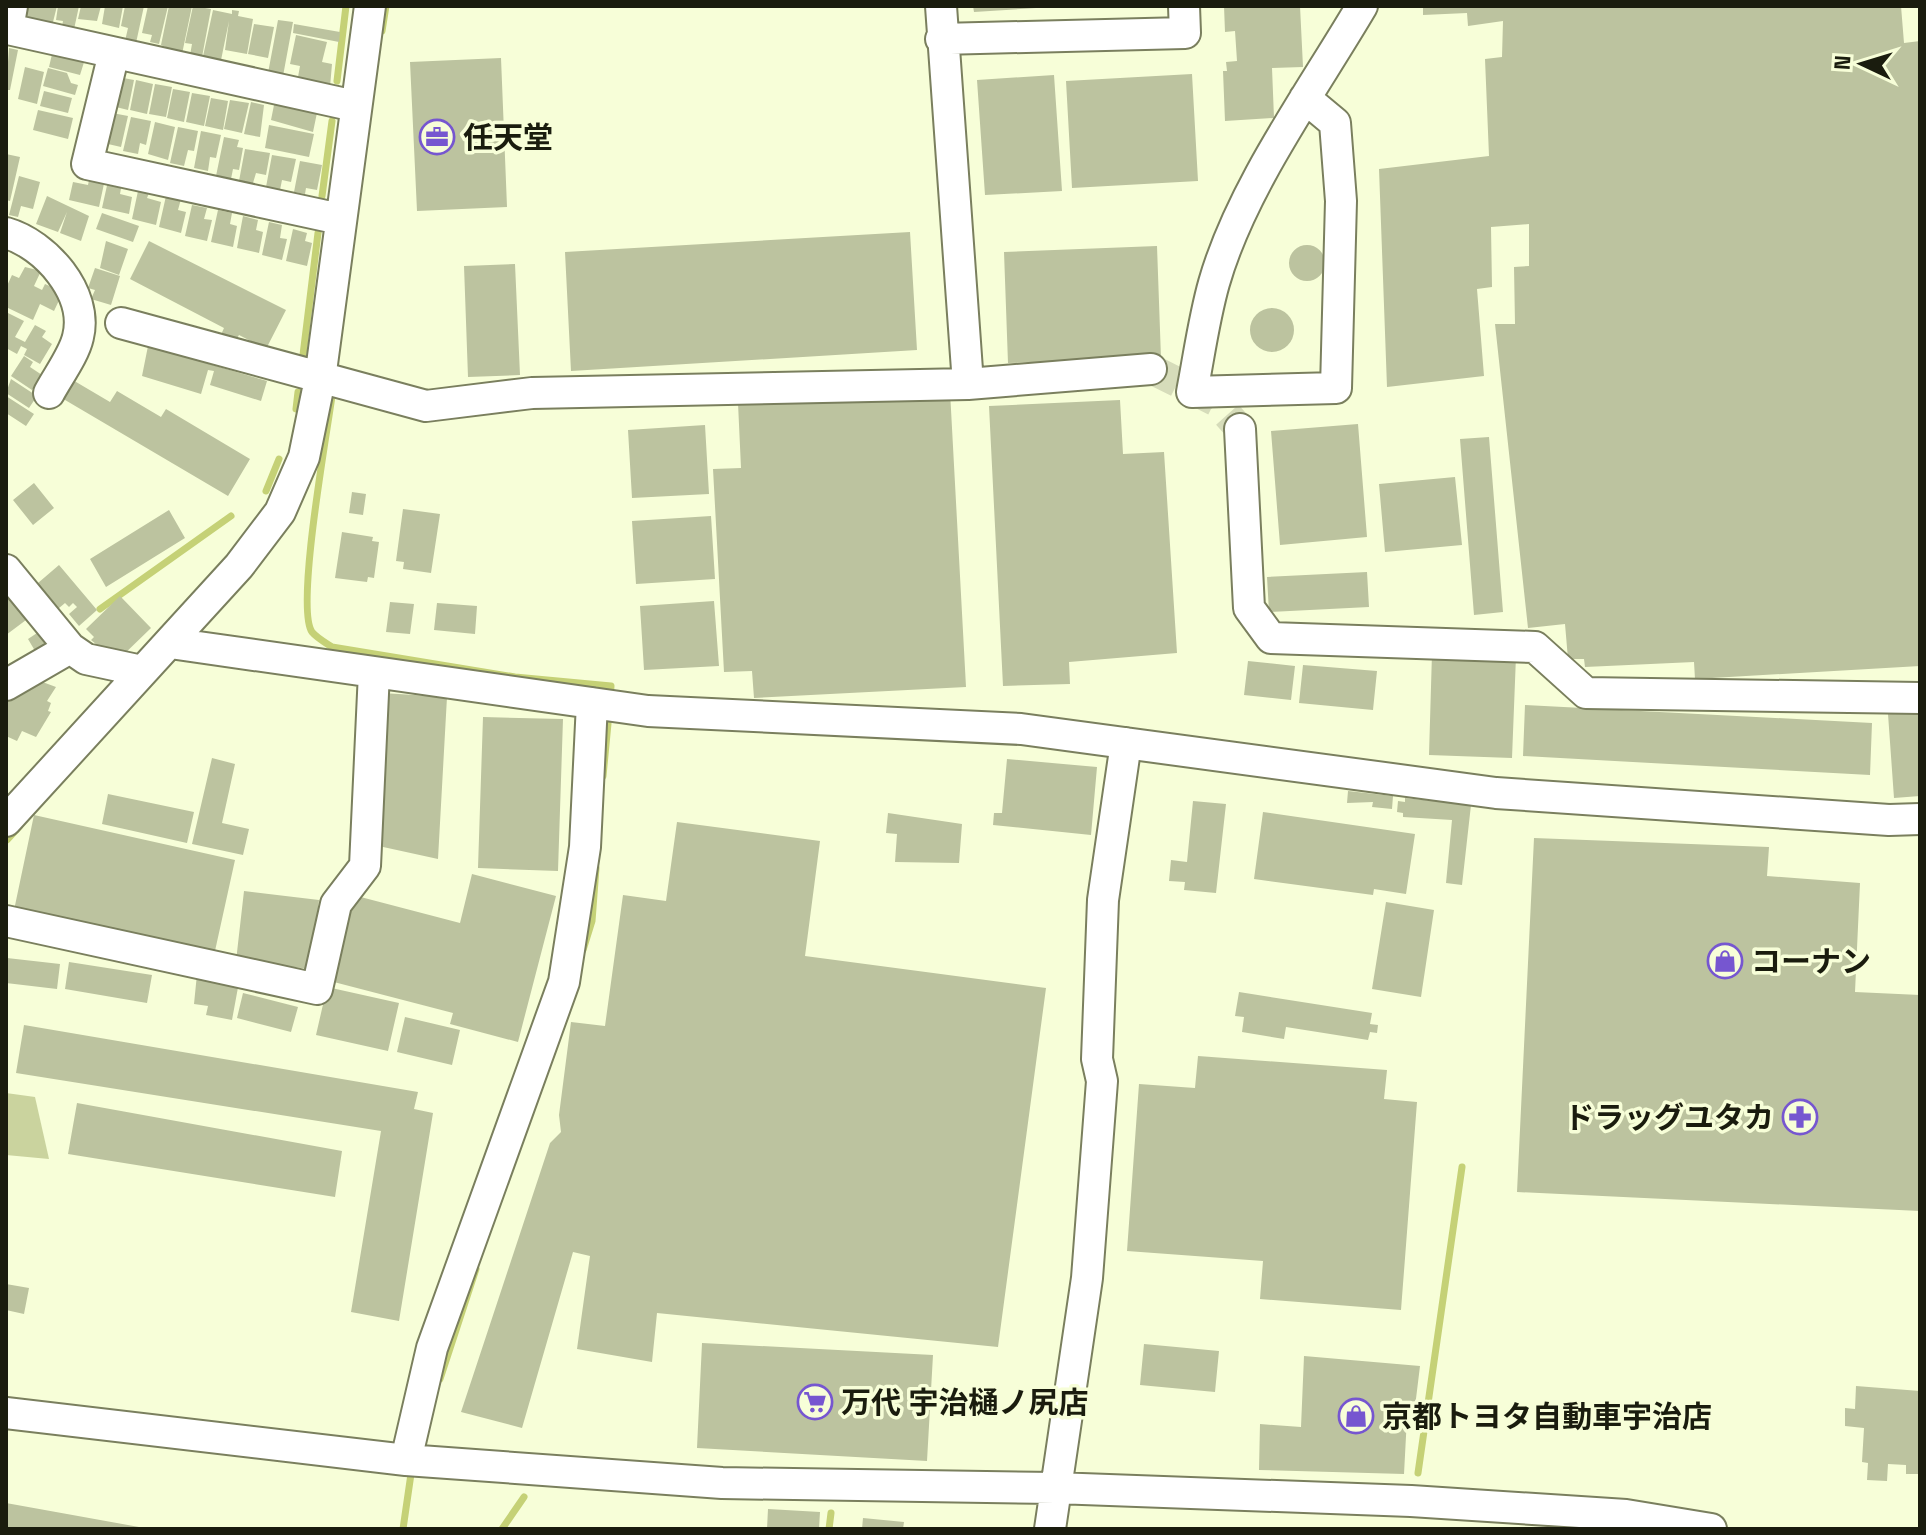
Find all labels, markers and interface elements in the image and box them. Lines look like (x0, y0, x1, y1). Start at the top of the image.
north arrow (1822, 24, 1902, 104)
text: N (1828, 54, 1857, 71)
office icon: 任天堂 (418, 118, 456, 156)
place label: 任天堂 (463, 118, 553, 157)
shop icon: コーナン (1706, 942, 1744, 980)
place label: コーナン (1751, 942, 1871, 981)
place label: ドラッグユタカ (1564, 1098, 1774, 1137)
pharmacy icon: ドラッグユタカ (1781, 1098, 1819, 1136)
supermarket icon: 万代 宇治樋ノ尻店 (796, 1383, 834, 1421)
place label: 万代 宇治樋ノ尻店 (841, 1383, 1089, 1422)
shop icon: 京都トヨタ自動車宇治店 (1337, 1397, 1375, 1435)
place label: 京都トヨタ自動車宇治店 (1382, 1397, 1712, 1436)

